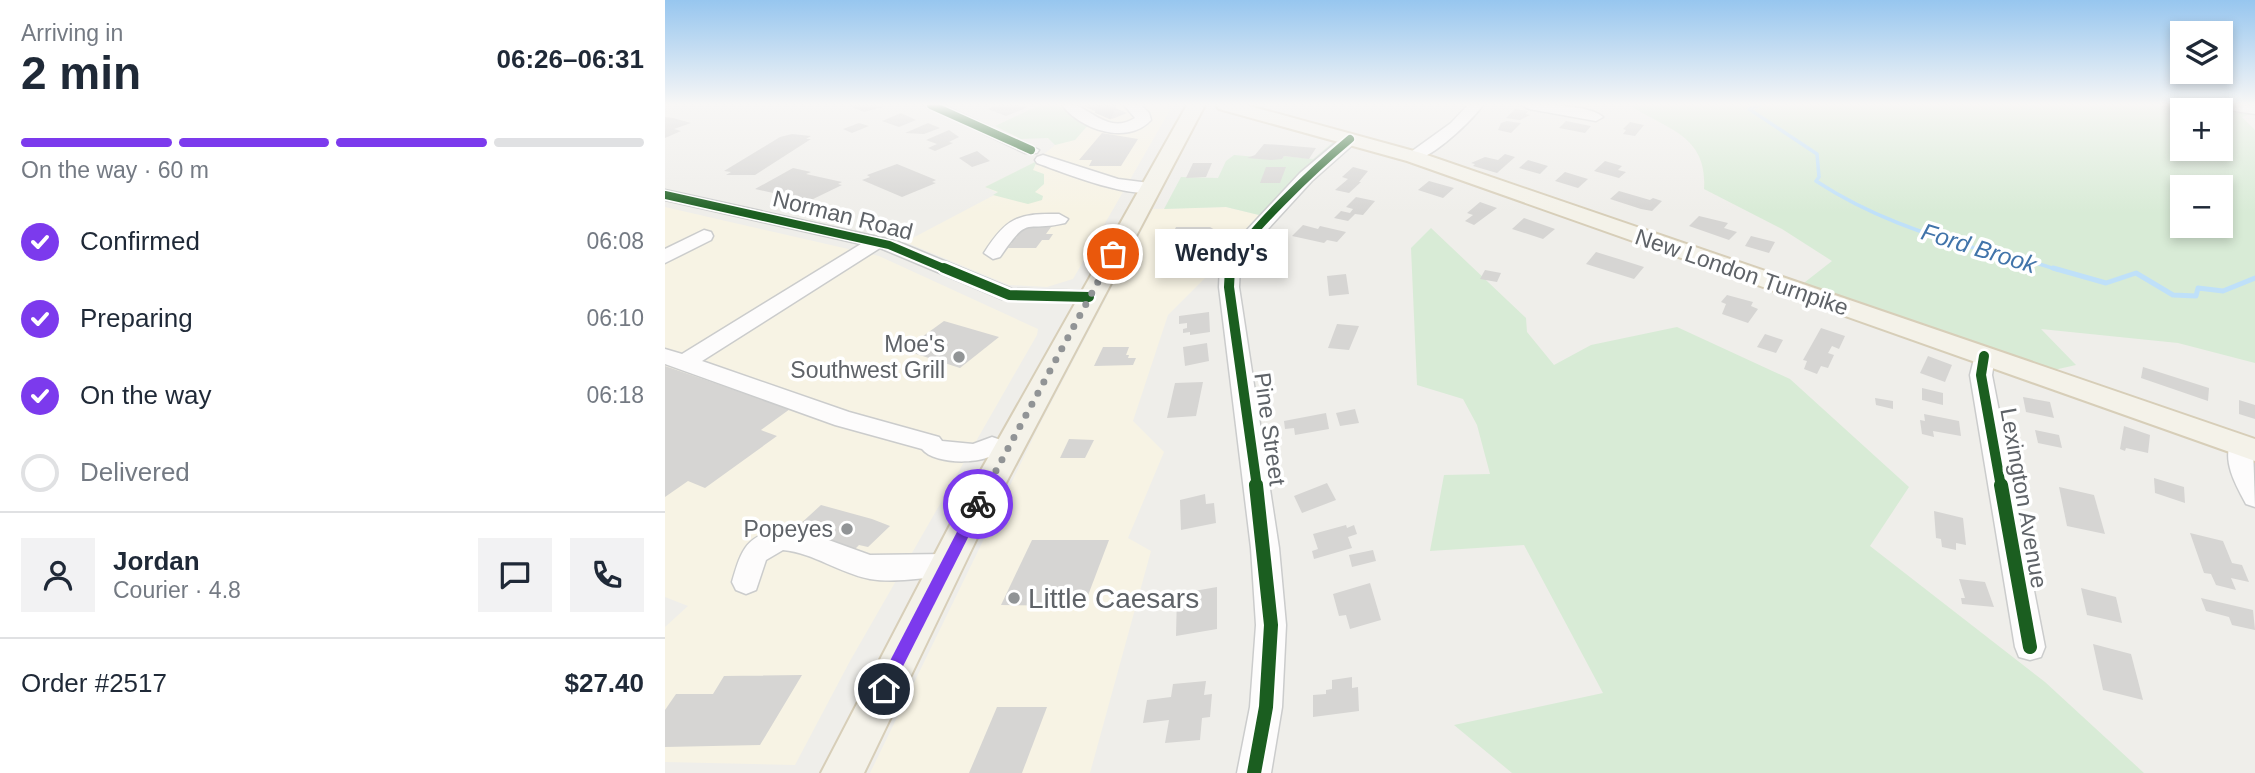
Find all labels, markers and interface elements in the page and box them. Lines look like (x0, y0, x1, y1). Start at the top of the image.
text: Arriving in (21, 20, 123, 46)
map controls (2170, 21, 2233, 238)
button: layers (2170, 21, 2233, 84)
text: 06:26–06:31 (497, 44, 644, 74)
text: 2 min (21, 47, 141, 99)
button: + (2170, 98, 2233, 161)
text: On the way · 60 m (21, 157, 209, 183)
button: − (2170, 175, 2233, 238)
street label: Norman Road (770, 185, 916, 245)
water label: Ford Brook (1918, 218, 2042, 279)
icon: check (21, 223, 59, 261)
street label: New London Turnpike (1632, 223, 1852, 321)
pin (1083, 224, 1143, 284)
text: Confirmed (80, 226, 200, 256)
text: 06:08 (586, 228, 644, 254)
callout: Wendy's (1155, 230, 1288, 278)
icon: bag (1094, 235, 1132, 273)
text: Wendy's (1175, 240, 1268, 266)
icon: check (21, 300, 59, 338)
text: Preparing (80, 303, 193, 333)
text: 06:10 (586, 305, 644, 331)
place label: Moe's Southwest Grill (790, 331, 945, 383)
marker: Moe's Southwest Grill (951, 349, 967, 365)
street label: Pine Street (1249, 371, 1291, 488)
icon: check (21, 377, 59, 415)
text: On the way (80, 380, 212, 410)
text: 06:18 (586, 382, 644, 408)
street label: Lexington Avenue (1995, 406, 2053, 590)
text: Delivered (80, 457, 190, 487)
courier (943, 469, 1013, 539)
icon: bike (959, 485, 997, 523)
place label: Popeyes (743, 516, 833, 542)
marker: Popeyes (839, 521, 855, 537)
button: person (21, 538, 95, 612)
button: chat (478, 538, 552, 612)
button: phone (570, 538, 644, 612)
text: Jordan (113, 546, 200, 576)
text: Courier · 4.8 (113, 577, 241, 603)
place label: Little Caesars (1028, 583, 1199, 614)
marker: Little Caesars (1006, 590, 1022, 606)
pin (854, 659, 914, 719)
text: Order #2517 (21, 668, 167, 698)
text: $27.40 (564, 668, 644, 698)
icon: home (865, 670, 903, 708)

